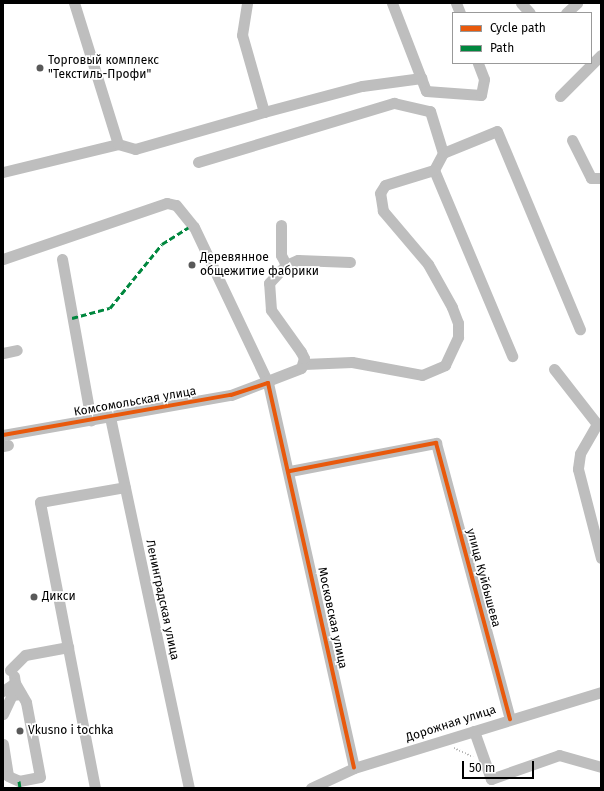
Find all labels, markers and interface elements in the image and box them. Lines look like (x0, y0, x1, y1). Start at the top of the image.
legend (452, 12, 592, 64)
text: Cycle path (490, 21, 546, 35)
text: Path (490, 41, 514, 55)
place label: Торговый комплекс "Текстиль-Профи" (48, 54, 159, 82)
marker: Торговый комплекс "Текстиль-Профи" (35, 63, 45, 73)
place label: Деревянное общежитие фабрики (200, 251, 319, 279)
marker: Деревянное общежитие фабрики (187, 260, 197, 270)
street label: Комсомольская улица (73, 384, 197, 420)
street label: улица Куйбышева (463, 527, 503, 629)
street label: Ленинградская улица (142, 538, 182, 662)
street label: Московская улица (314, 566, 350, 670)
place label: Дикси (42, 590, 76, 604)
marker: Дикси (29, 592, 39, 602)
street label: Дорожная улица (404, 703, 498, 745)
place label: Vkusno i tochka (28, 724, 114, 738)
marker: Vkusno i tochka (15, 726, 25, 736)
scale bar (464, 753, 536, 779)
text: 50 m (469, 761, 495, 775)

